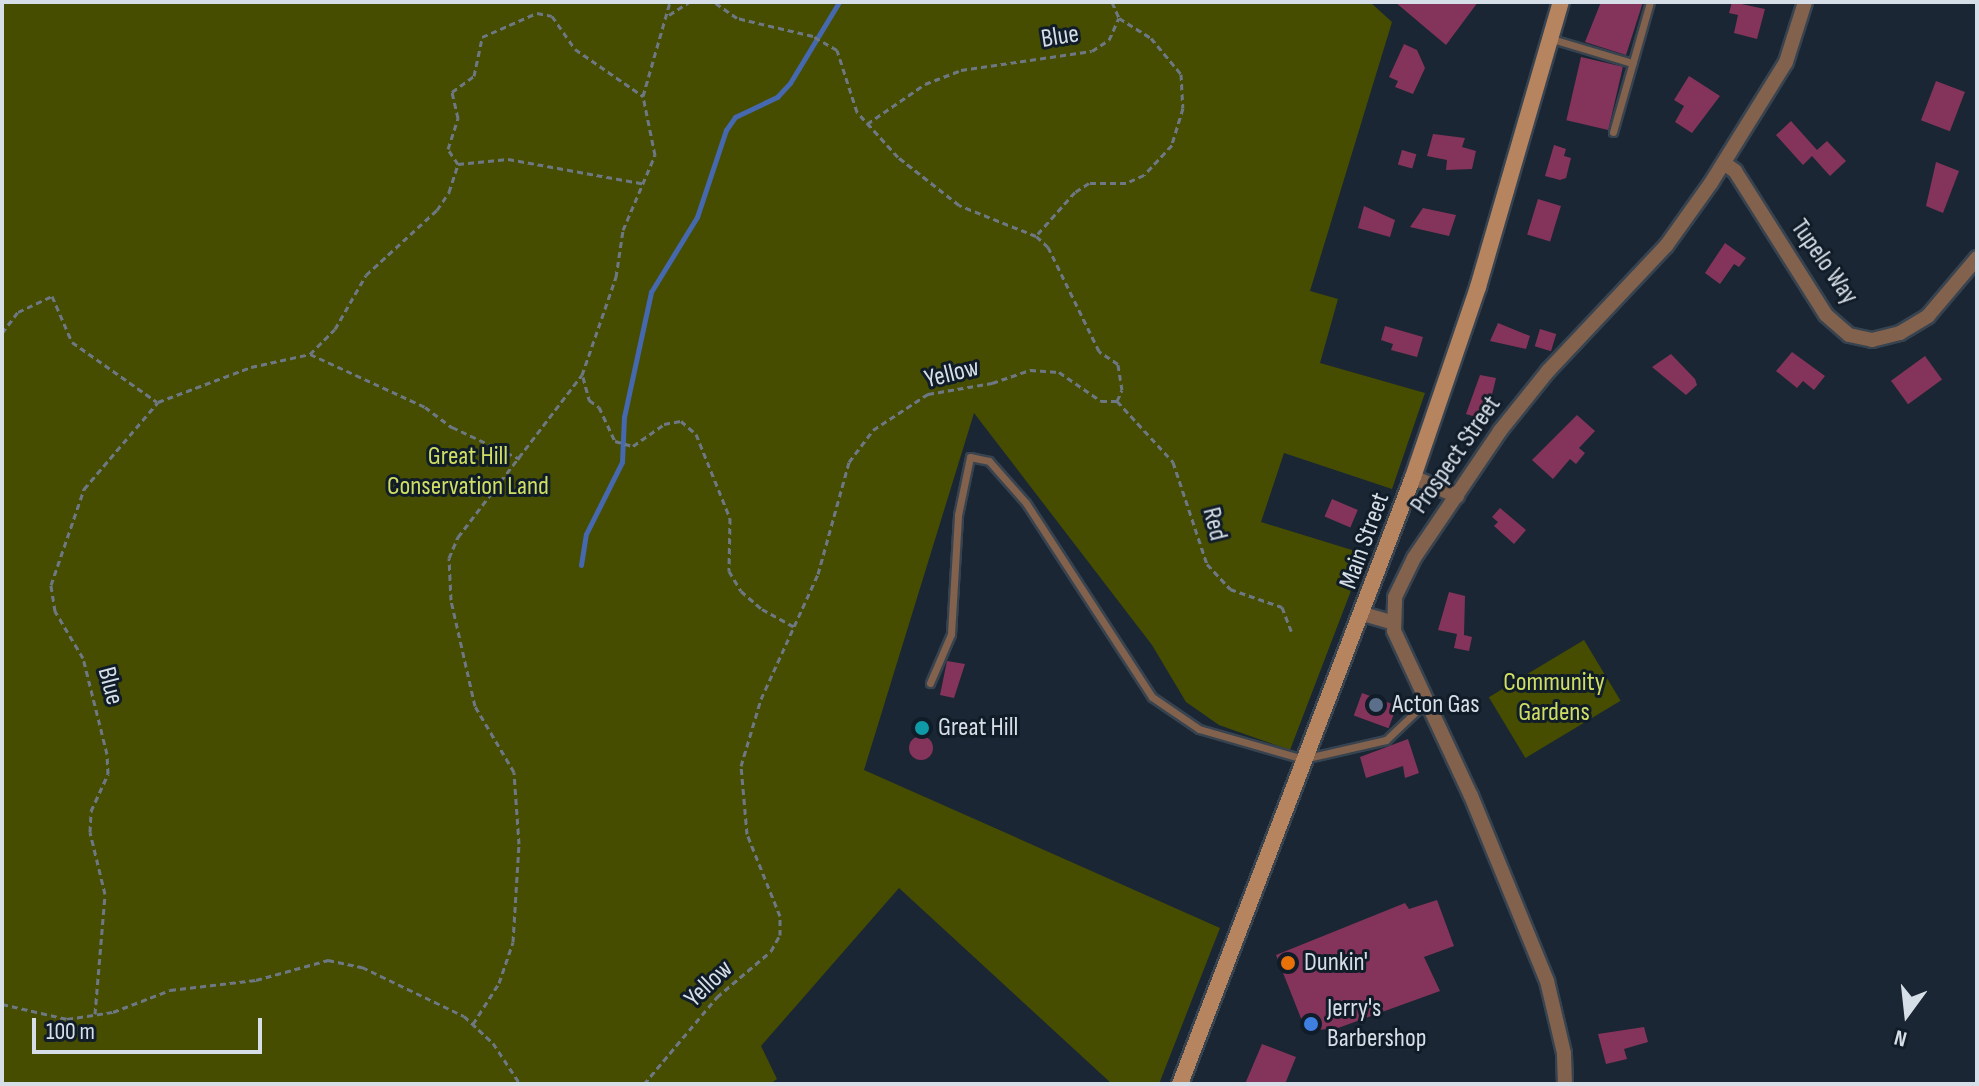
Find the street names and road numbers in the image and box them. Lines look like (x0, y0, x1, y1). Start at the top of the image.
street label: Blue (1039, 19, 1081, 55)
street label: Tupelo Way (1784, 213, 1864, 311)
street label: Yellow (922, 352, 982, 396)
street label: Prospect Street (1404, 390, 1508, 520)
street label: Main Street (1333, 488, 1397, 594)
street label: Red (1195, 504, 1233, 544)
street label: Blue (90, 664, 130, 708)
street label: Yellow (678, 954, 740, 1014)

